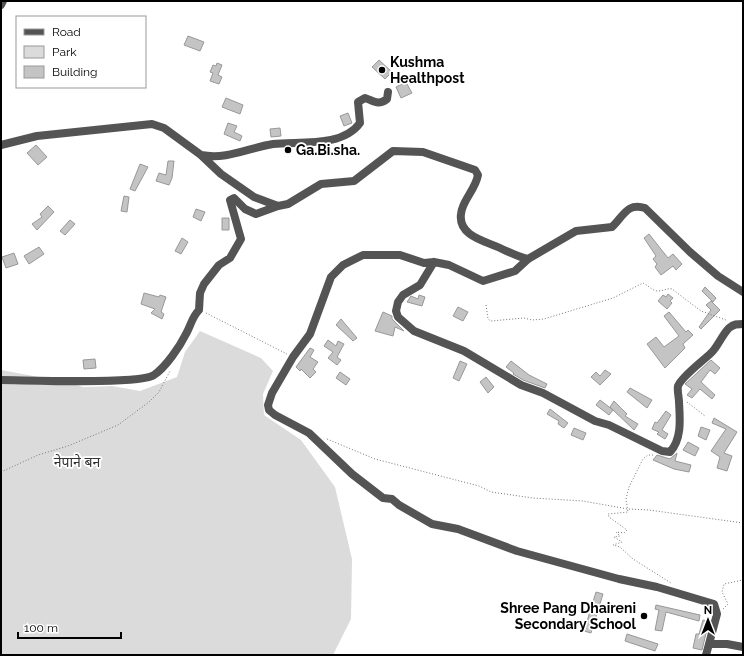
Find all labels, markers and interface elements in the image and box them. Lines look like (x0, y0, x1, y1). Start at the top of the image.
legend (16, 16, 146, 88)
text: Road (52, 25, 81, 39)
text: Park (52, 45, 77, 59)
place label: Kushma Healthpost (390, 54, 465, 86)
text: Building (52, 65, 98, 79)
marker: Kushma Healthpost (377, 65, 387, 75)
place label: Ga.Bi.sha. (296, 142, 360, 158)
marker: Ga.Bi.sha. (283, 145, 293, 155)
park label: नेपाने बन (54, 453, 100, 470)
place label: Shree Pang Dhaireni Secondary School (500, 600, 637, 632)
north arrow (688, 600, 728, 640)
text: N (704, 604, 712, 617)
marker: Shree Pang Dhaireni Secondary School (639, 611, 649, 621)
scale bar (18, 614, 121, 640)
text: 100 m (24, 621, 58, 635)

